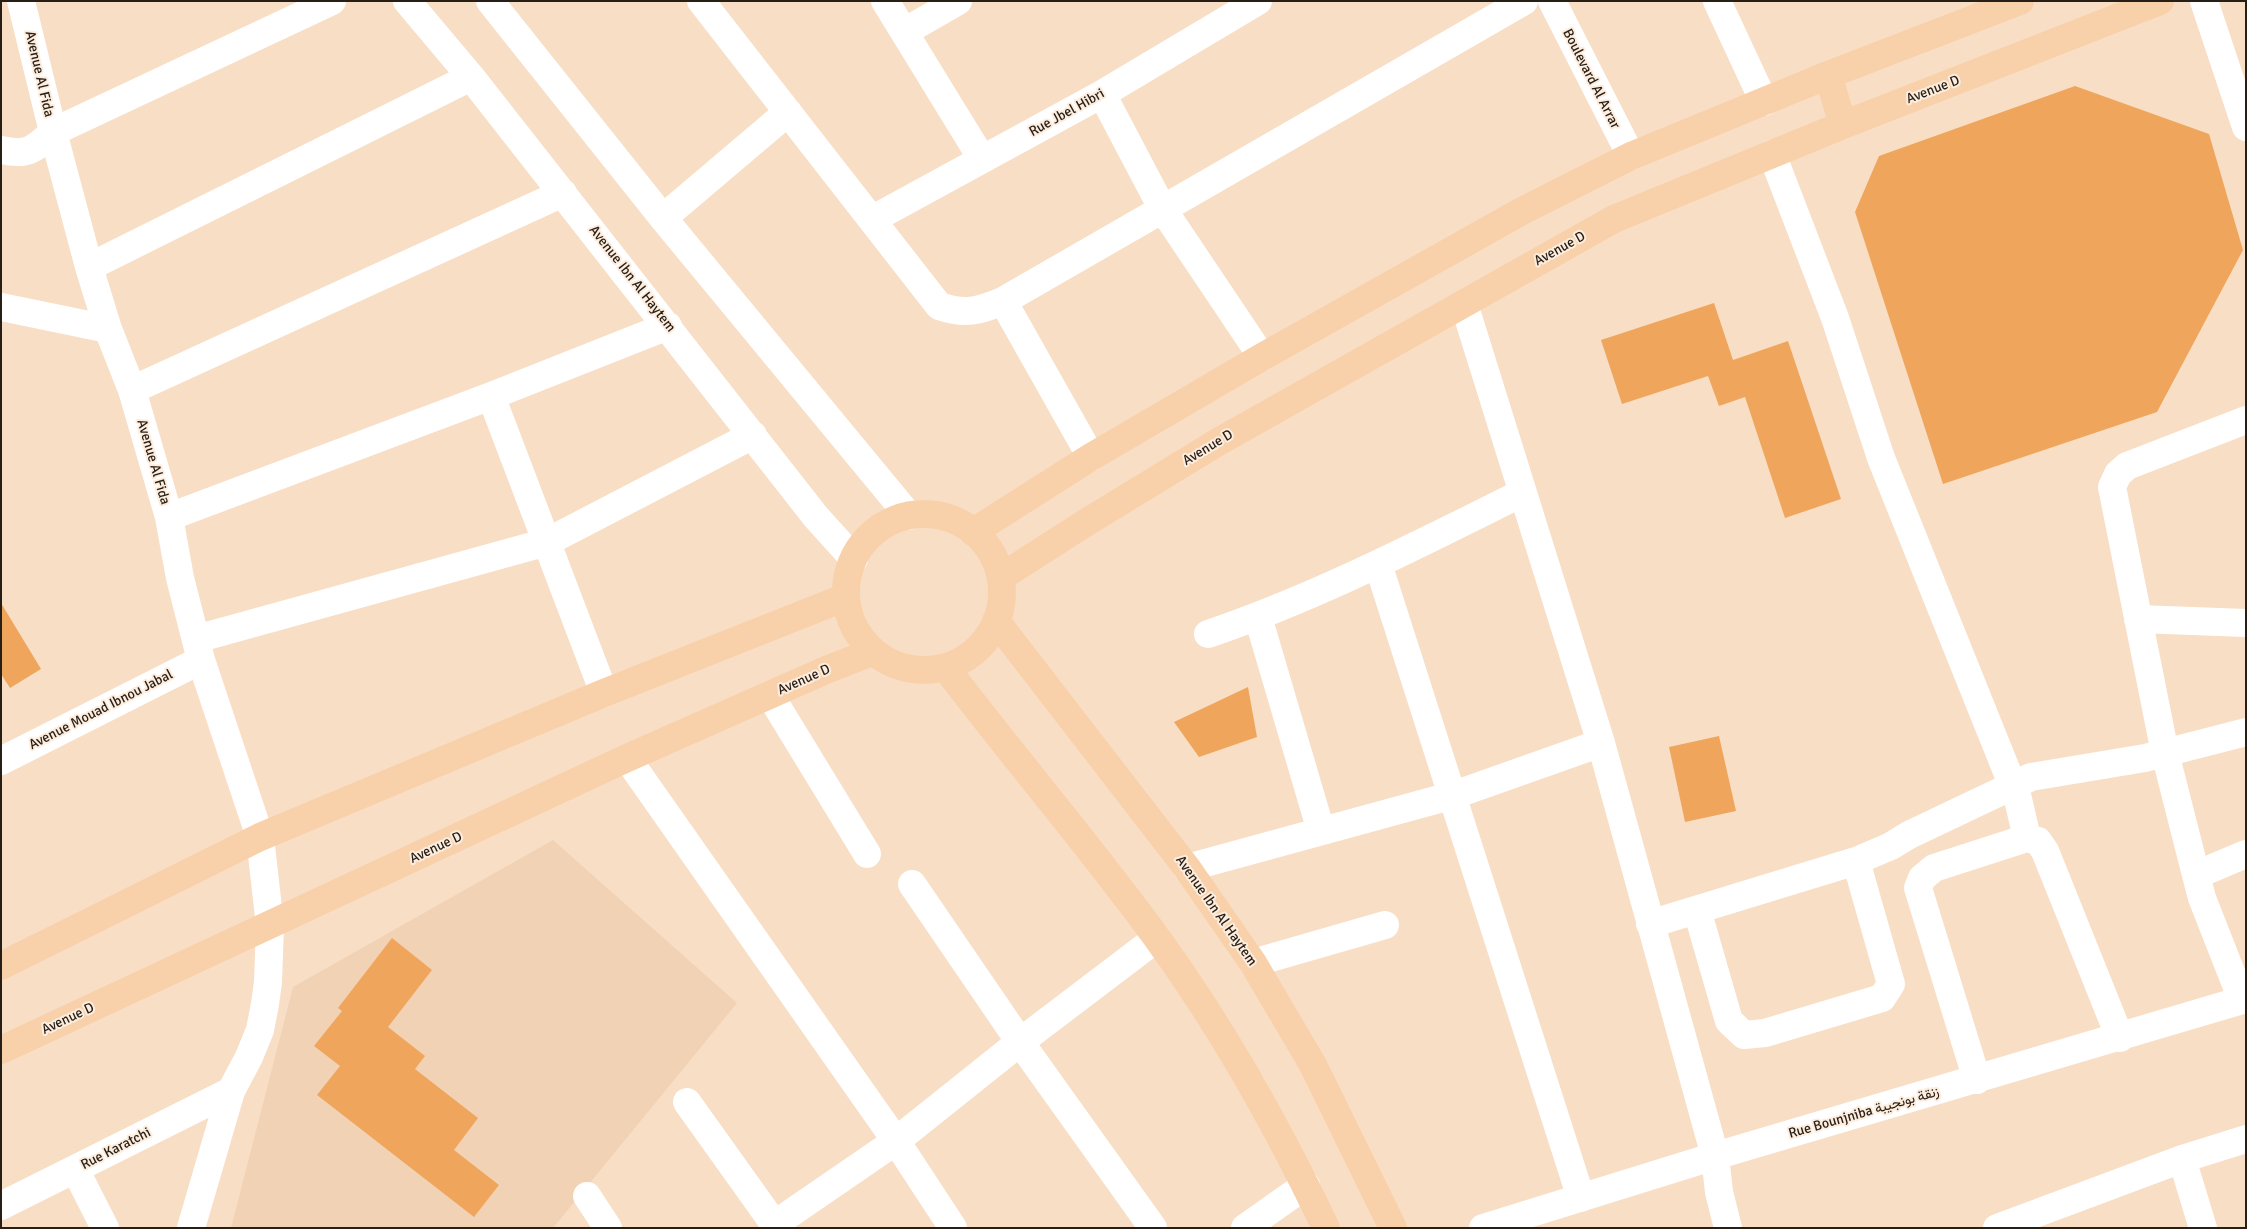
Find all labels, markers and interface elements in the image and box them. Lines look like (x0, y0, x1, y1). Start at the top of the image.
street label: Boulevard Al Arrar (1559, 26, 1623, 132)
street label: Avenue Al Fida (21, 29, 57, 119)
street label: Avenue D (1904, 72, 1962, 108)
street label: Rue Jbel Hibri (1026, 85, 1108, 141)
street label: Avenue Ibn Al Haytem (585, 222, 679, 336)
street label: Avenue D (1531, 228, 1589, 270)
street label: Avenue Al Fida (133, 417, 173, 507)
street label: Avenue D (1180, 426, 1236, 470)
street label: Avenue D (775, 661, 833, 699)
street label: Avenue Mouad Ibnou Jabal (26, 666, 176, 754)
street label: Avenue D (407, 829, 465, 867)
street label: Avenue Ibn Al Haytem (1172, 853, 1260, 969)
street label: Avenue D (39, 1000, 97, 1038)
street label: Rue Bounjniba زنقة بونجيبة (1787, 1083, 1941, 1143)
street label: Rue Karatchi (78, 1124, 154, 1174)

